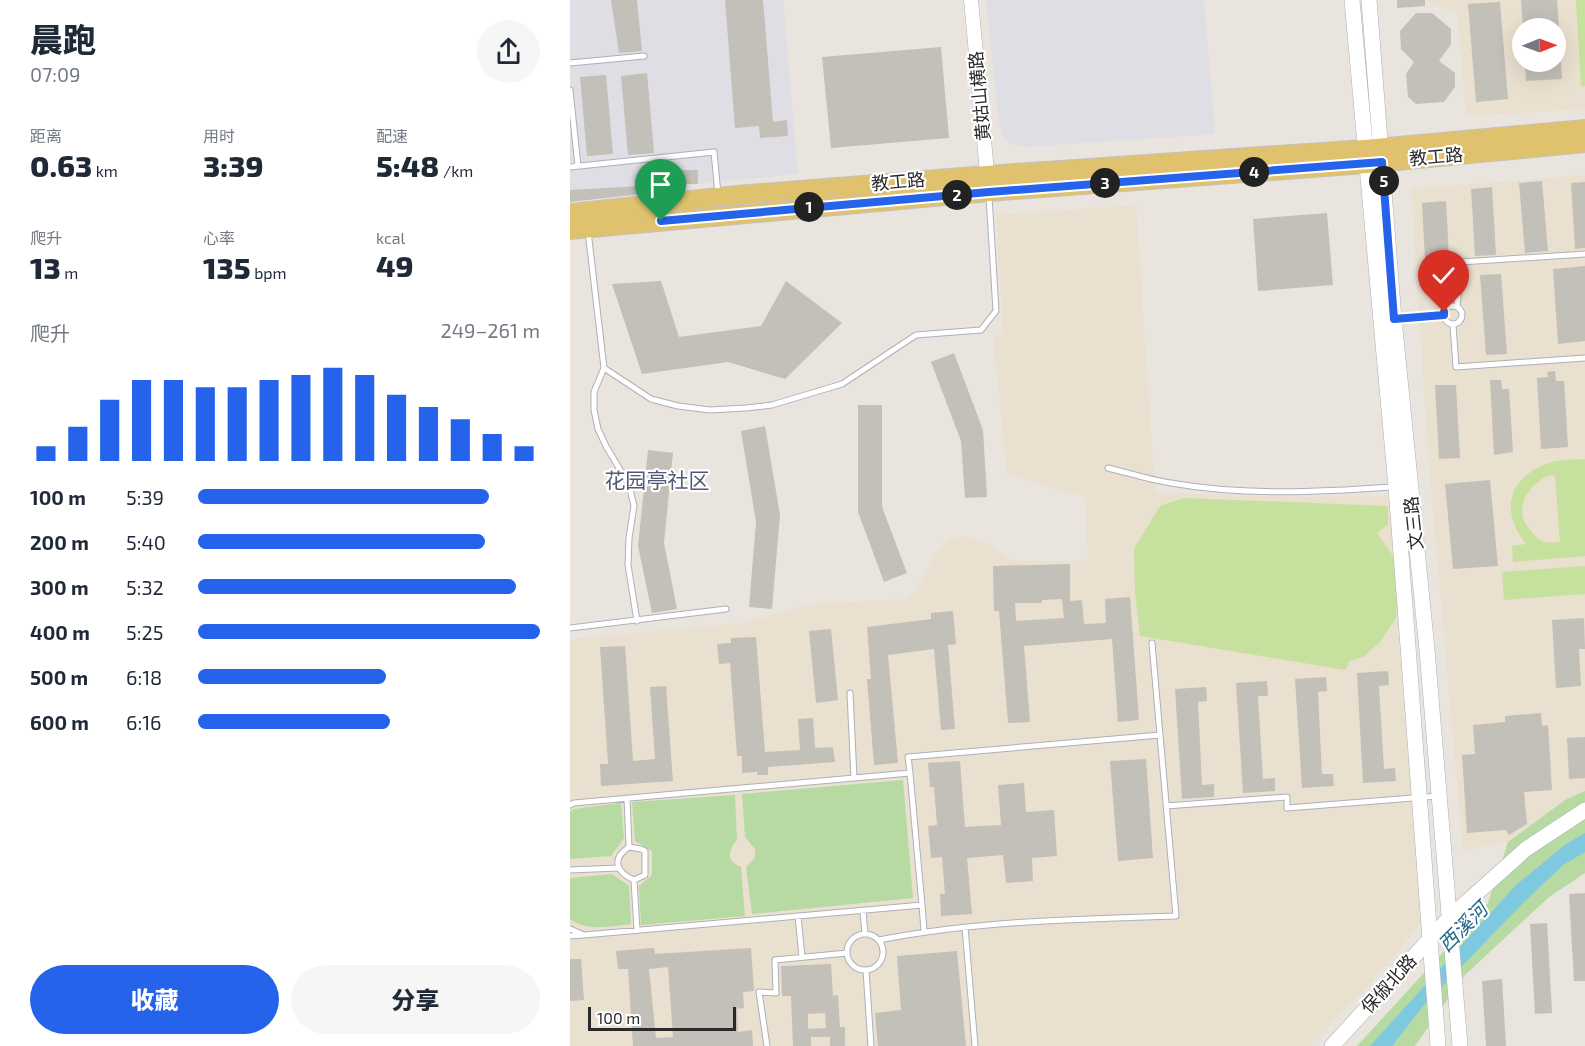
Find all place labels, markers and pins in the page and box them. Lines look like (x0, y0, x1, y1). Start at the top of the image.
pin: 4 (1239, 157, 1269, 187)
pin (635, 159, 686, 221)
pin: 5 (1369, 166, 1399, 196)
pin: 3 (1090, 168, 1120, 198)
pin: 2 (942, 180, 972, 210)
pin: 1 (794, 192, 824, 222)
pin (1418, 250, 1469, 312)

